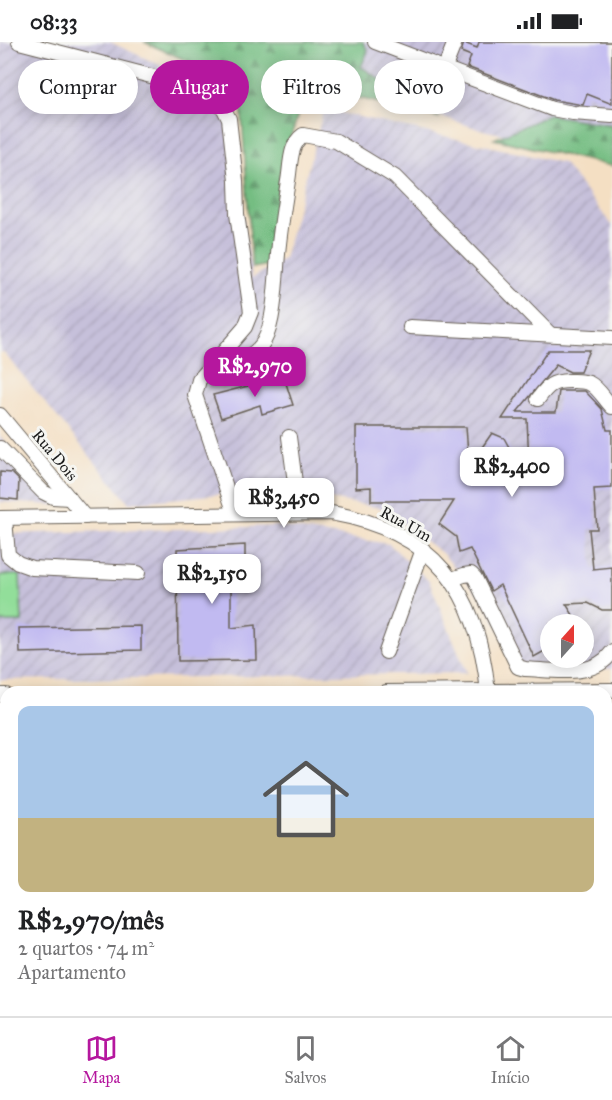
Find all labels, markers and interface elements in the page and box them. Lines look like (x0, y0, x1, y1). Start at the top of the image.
text: 08:33 (30, 8, 78, 35)
chip: Comprar (18, 60, 138, 114)
chip: Alugar (150, 60, 249, 114)
chip: Filtros (261, 60, 362, 114)
chip: Novo (374, 60, 465, 114)
pin: R$2,970 (200, 347, 310, 398)
text: R$2,970 (218, 354, 292, 378)
street label: Rua Dois (28, 426, 82, 485)
pin: R$2,400 (457, 447, 567, 498)
text: R$2,400 (474, 454, 550, 478)
pin: R$3,450 (229, 478, 339, 529)
text: R$3,450 (248, 485, 320, 509)
street label: Rua Um (377, 502, 435, 546)
pin: R$2,150 (157, 554, 267, 605)
text: R$2,150 (177, 561, 247, 585)
north arrow (540, 614, 594, 668)
map controls (540, 614, 594, 668)
icon: home (252, 745, 360, 853)
text: R$2,970/mês (18, 904, 164, 936)
text: 2 quartos · 74 m² (18, 936, 154, 960)
text: Apartamento (18, 960, 126, 984)
tab: Mapa (82, 1032, 120, 1087)
tab: Salvos (285, 1032, 326, 1087)
tab: Início (491, 1032, 530, 1087)

